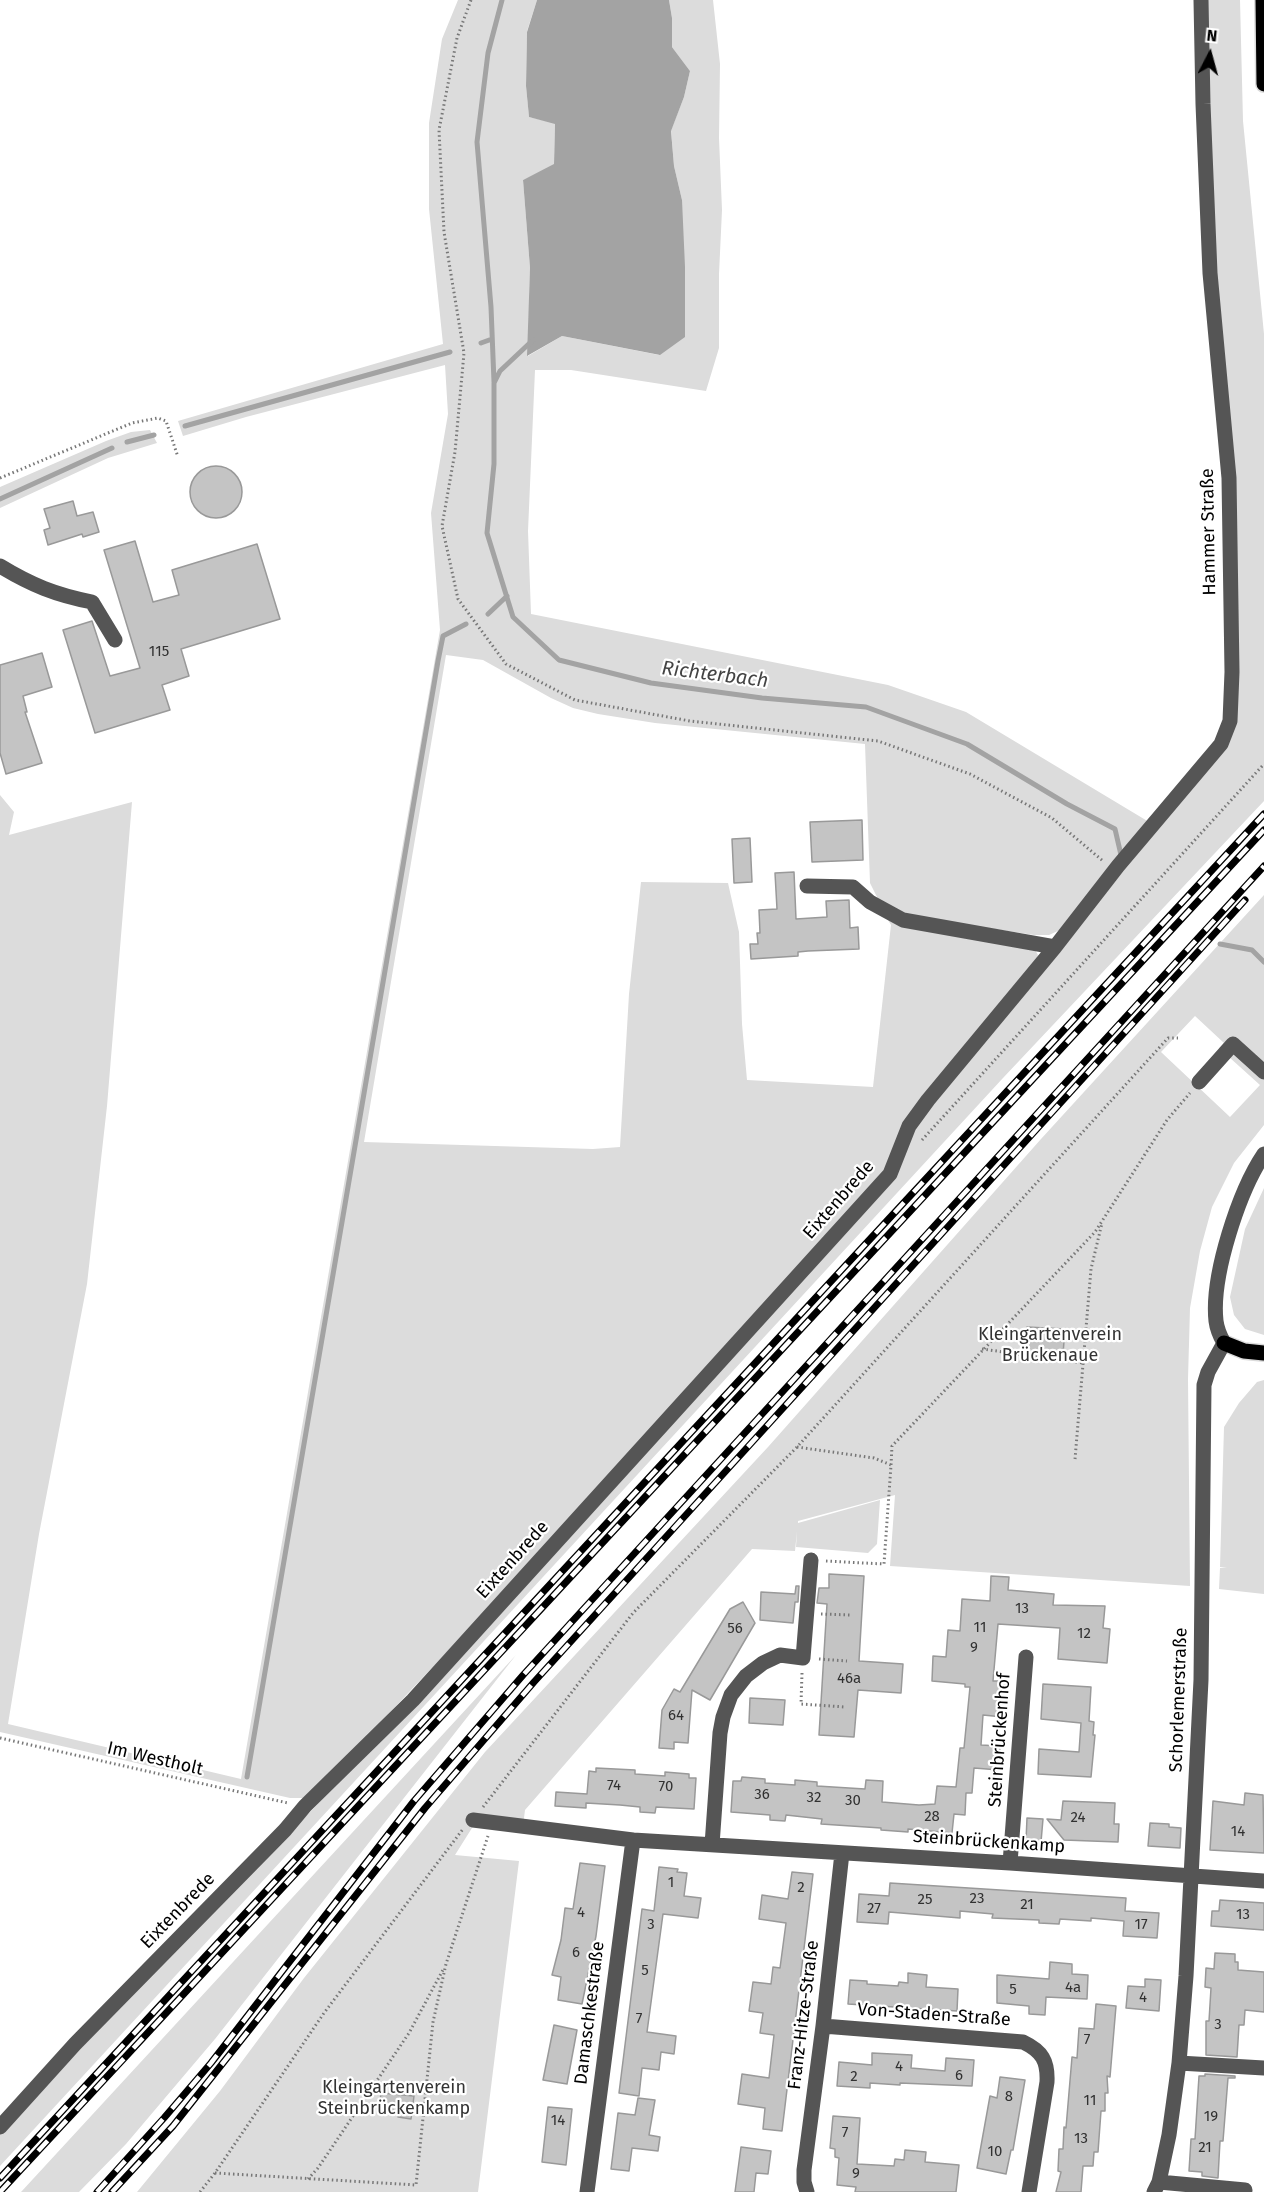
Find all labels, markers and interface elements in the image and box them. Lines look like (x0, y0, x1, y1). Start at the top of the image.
north arrow (1180, 24, 1240, 84)
text: N (1206, 26, 1218, 46)
street label: Hammer Straße (1197, 468, 1221, 596)
house number: 115 (149, 643, 169, 661)
water label: Richterbach (660, 657, 770, 693)
street label: Eixtenbrede (799, 1156, 879, 1244)
park label: Kleingartenverein Brückenaue (978, 1324, 1122, 1366)
street label: Eixtenbrede (472, 1517, 554, 1603)
house number: 13 (1015, 1600, 1029, 1618)
house number: 11 (974, 1619, 986, 1637)
house number: 56 (727, 1620, 743, 1638)
house number: 12 (1077, 1625, 1091, 1643)
street label: Schorlemerstraße (1166, 1627, 1192, 1773)
house number: 9 (970, 1639, 978, 1657)
house number: 46a (837, 1670, 861, 1688)
street label: Steinbrückenhof (985, 1672, 1015, 1808)
house number: 64 (668, 1707, 684, 1725)
street label: Im Westholt (105, 1737, 205, 1781)
house number: 74 (607, 1777, 621, 1795)
house number: 70 (659, 1778, 673, 1796)
house number: 36 (754, 1786, 770, 1804)
house number: 32 (807, 1789, 821, 1807)
house number: 30 (845, 1792, 861, 1810)
house number: 28 (924, 1808, 940, 1826)
house number: 24 (1071, 1809, 1085, 1827)
house number: 14 (1231, 1823, 1245, 1841)
street label: Steinbrückenkamp (912, 1826, 1066, 1858)
street label: Eixtenbrede (136, 1868, 220, 1954)
house number: 1 (668, 1874, 674, 1892)
house number: 2 (797, 1879, 805, 1897)
house number: 23 (970, 1890, 984, 1908)
house number: 25 (918, 1891, 932, 1909)
house number: 21 (1020, 1896, 1034, 1914)
house number: 27 (867, 1900, 881, 1918)
house number: 4 (577, 1904, 585, 1922)
house number: 13 (1236, 1906, 1250, 1924)
house number: 3 (647, 1916, 655, 1934)
house number: 17 (1134, 1916, 1148, 1934)
street label: Franz-Hitze-Straße (784, 1939, 824, 2091)
street label: Damaschkestraße (570, 1940, 610, 2086)
house number: 6 (572, 1944, 580, 1962)
house number: 5 (641, 1962, 649, 1980)
house number: 4a (1065, 1979, 1081, 1997)
house number: 5 (1009, 1981, 1017, 1999)
house number: 4 (1139, 1989, 1147, 2007)
street label: Von-Staden-Straße (857, 1999, 1011, 2031)
house number: 7 (636, 2010, 642, 2028)
house number: 3 (1214, 2016, 1222, 2034)
house number: 7 (1084, 2031, 1090, 2049)
house number: 4 (895, 2058, 903, 2076)
house number: 6 (955, 2067, 963, 2085)
house number: 2 (850, 2068, 858, 2086)
park label: Kleingartenverein Steinbrückenkamp (318, 2077, 470, 2120)
house number: 8 (1005, 2088, 1013, 2106)
house number: 11 (1084, 2092, 1096, 2110)
house number: 19 (1204, 2108, 1218, 2126)
house number: 14 (551, 2112, 565, 2130)
house number: 7 (842, 2124, 848, 2142)
house number: 13 (1074, 2130, 1088, 2148)
house number: 21 (1198, 2139, 1212, 2157)
house number: 10 (988, 2143, 1002, 2161)
house number: 9 (852, 2165, 860, 2183)

